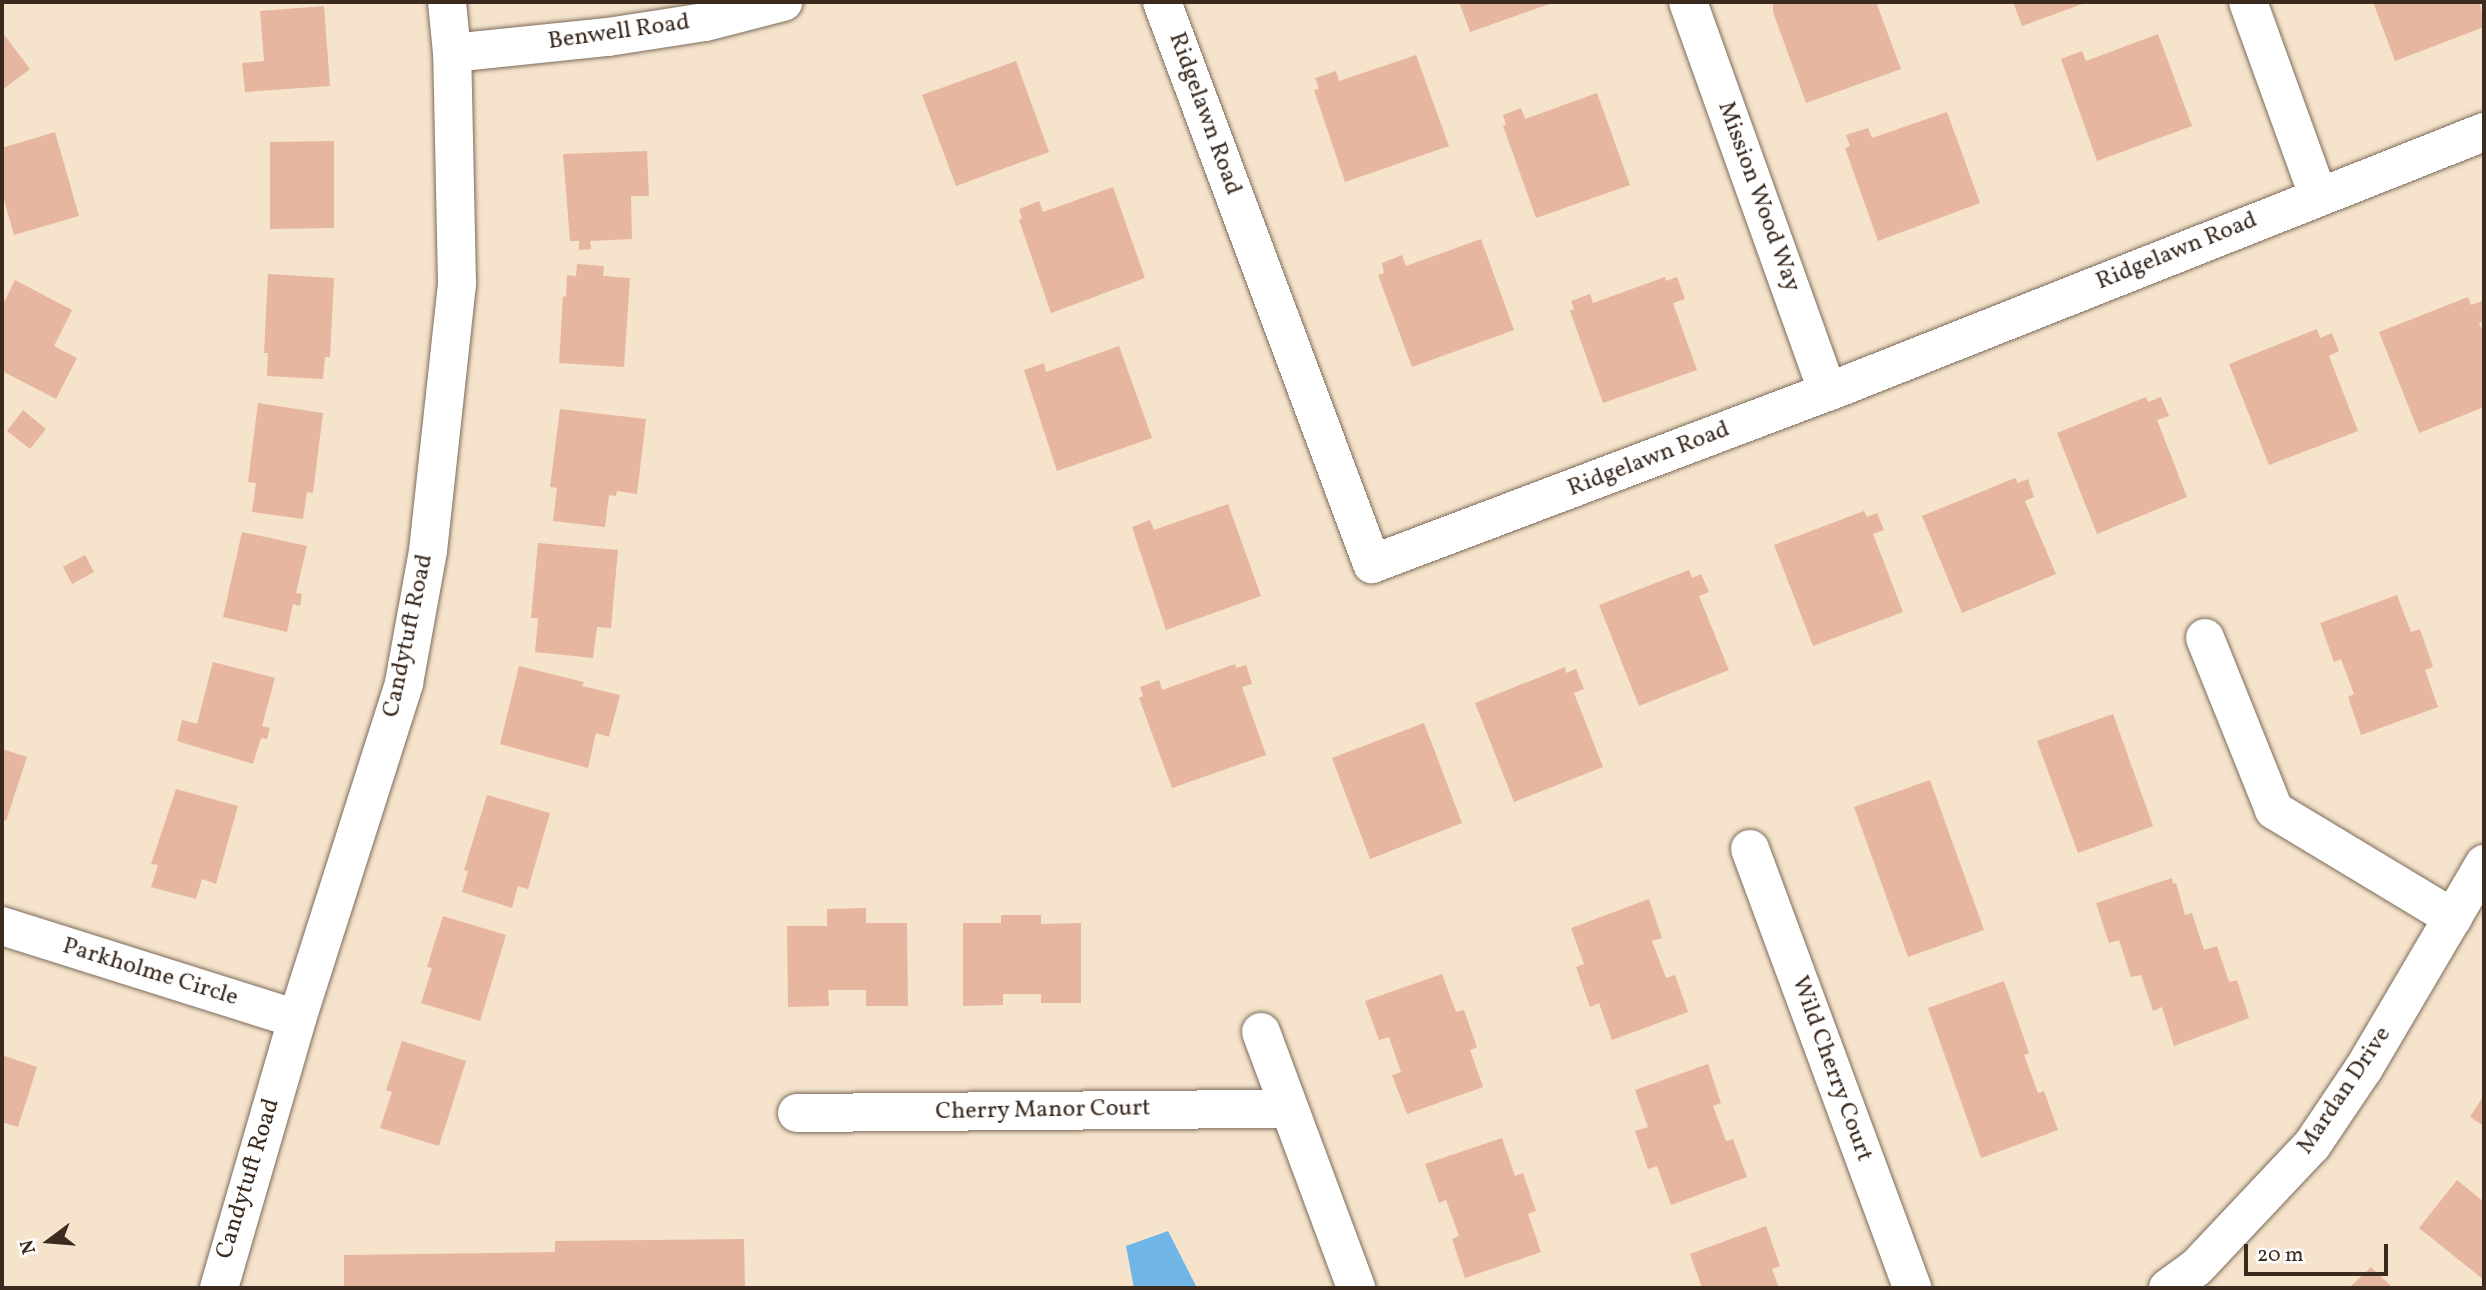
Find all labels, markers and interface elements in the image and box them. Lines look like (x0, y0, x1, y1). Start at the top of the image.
street label: Benwell Road (546, 9, 692, 57)
street label: Ridgelawn Road (1161, 29, 1247, 199)
street label: Mission Wood Way (1710, 97, 1806, 297)
street label: Ridgelawn Road (2092, 207, 2262, 297)
street label: Ridgelawn Road (1564, 416, 1734, 504)
street label: Candytuft Road (378, 552, 440, 720)
street label: Parkholme Circle (59, 933, 241, 1013)
street label: Wild Cherry Court (1784, 972, 1878, 1166)
street label: Mardan Drive (2292, 1022, 2398, 1160)
street label: Candytuft Road (211, 1095, 287, 1263)
street label: Cherry Manor Court (935, 1095, 1151, 1127)
north arrow (14, 1206, 84, 1276)
scale bar (2248, 1230, 2392, 1274)
text: N (14, 1237, 43, 1257)
text: 20 m (2257, 1241, 2303, 1270)

